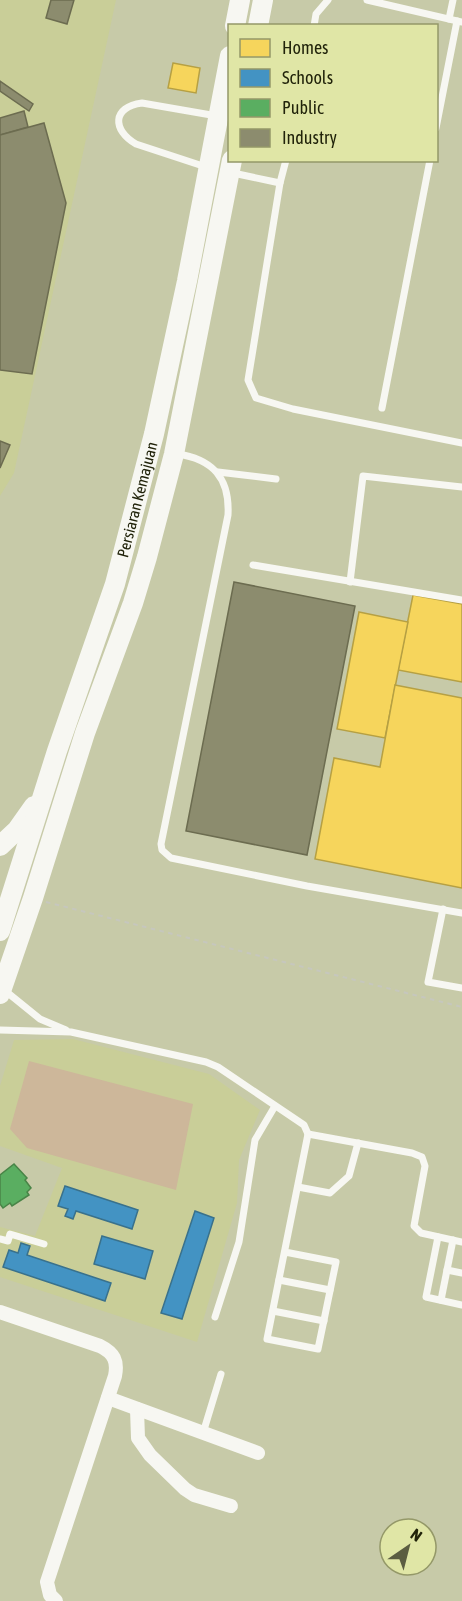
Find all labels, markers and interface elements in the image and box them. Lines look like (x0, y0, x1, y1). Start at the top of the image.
legend (228, 24, 438, 162)
text: Homes (282, 37, 328, 58)
text: Schools (282, 67, 333, 88)
text: Public (282, 97, 324, 118)
text: Industry (282, 127, 337, 148)
street label: Persiaran Kemajuan (113, 440, 161, 559)
north arrow (378, 1517, 438, 1577)
text: N (408, 1525, 426, 1545)

